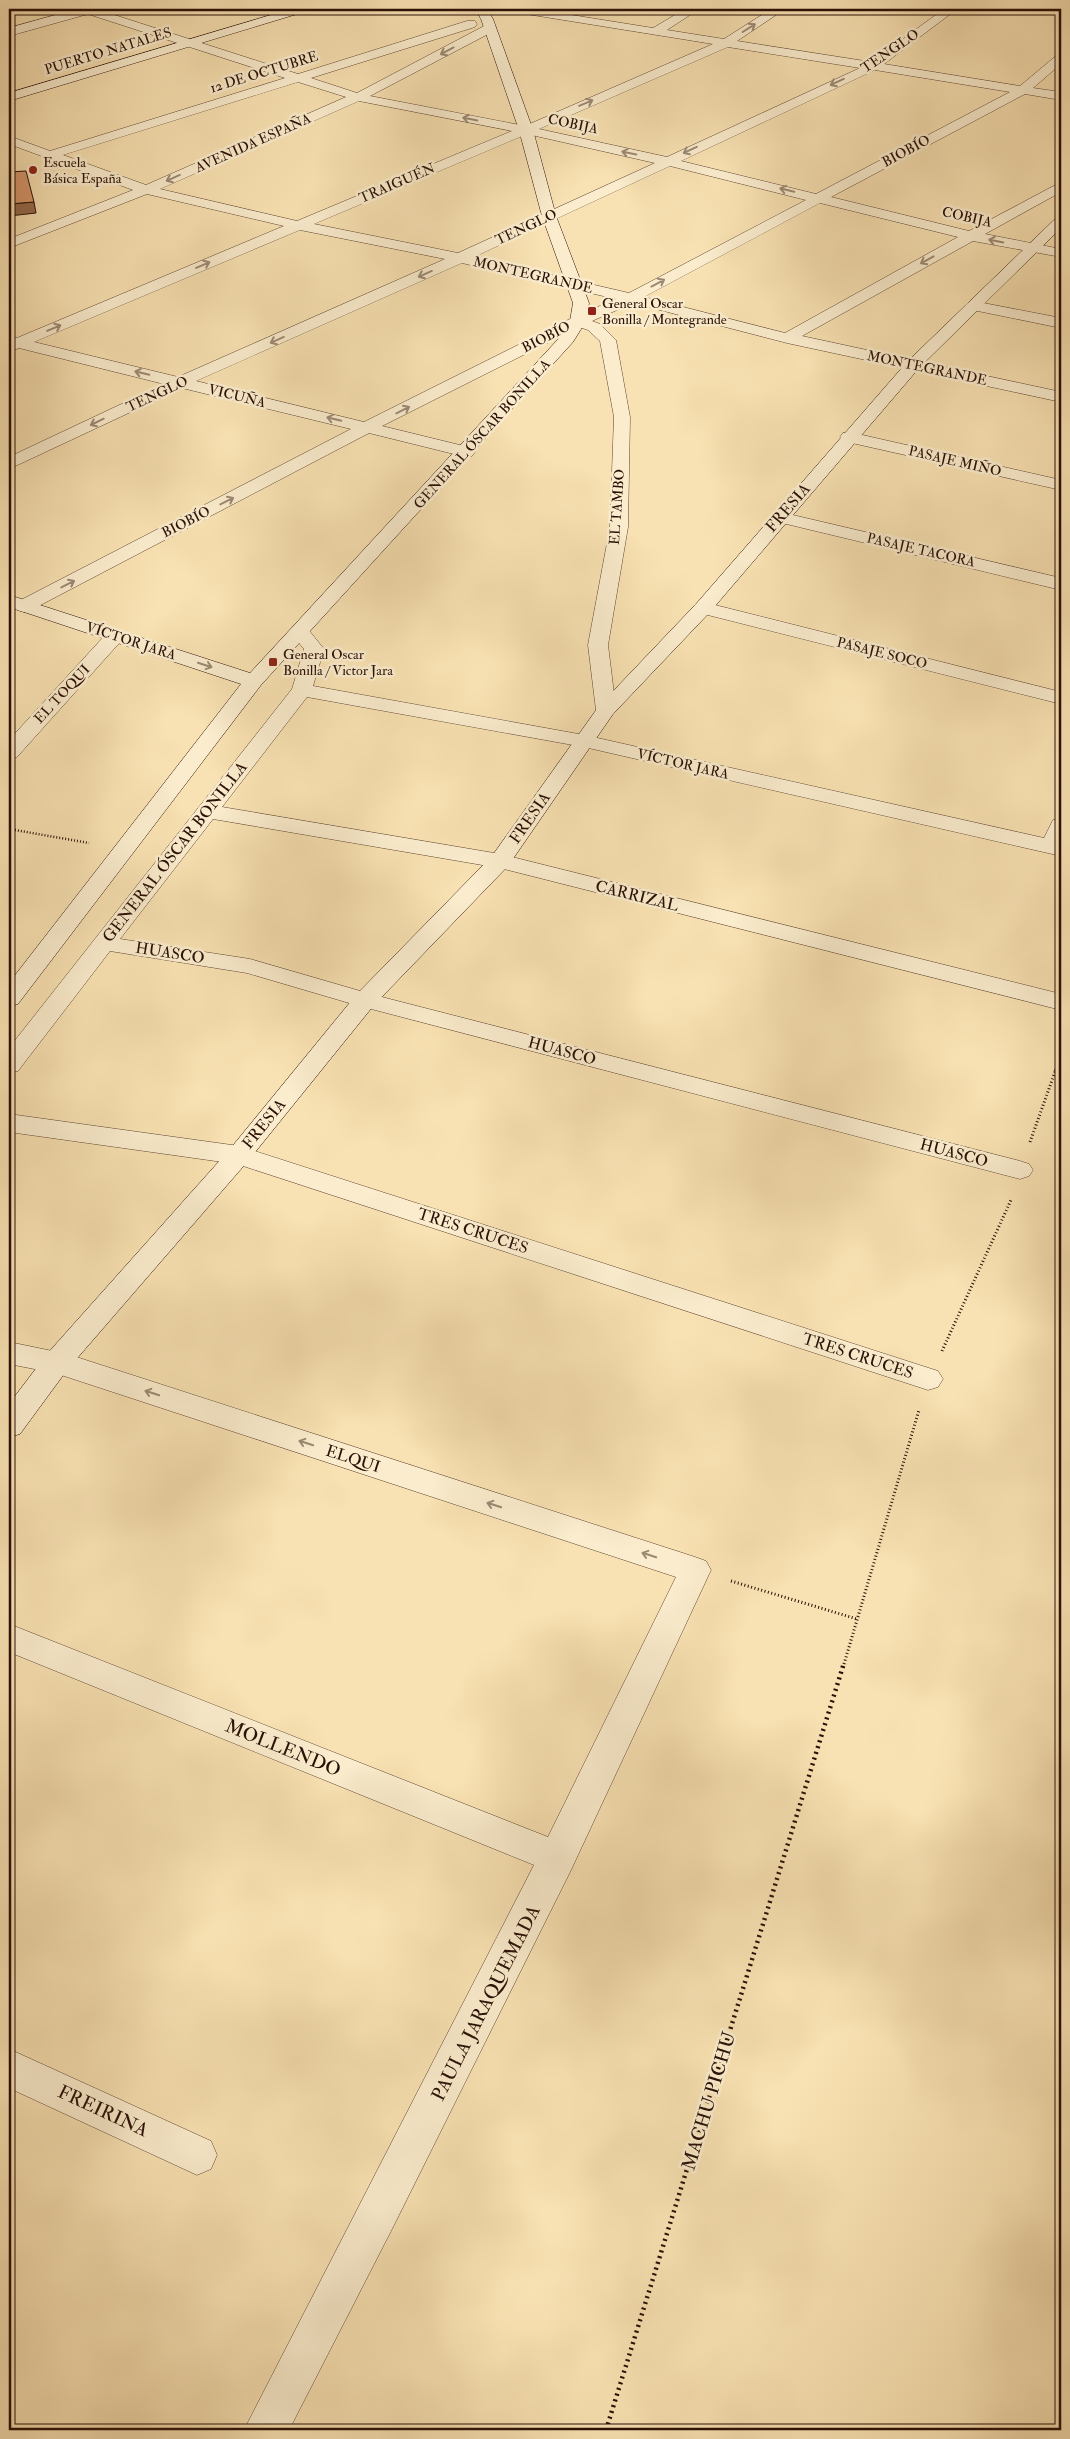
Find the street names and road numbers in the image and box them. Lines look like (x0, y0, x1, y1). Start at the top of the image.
street label: PUERTO NATALES (42, 24, 174, 78)
street label: TENGLO (858, 25, 922, 77)
street label: 12 DE OCTUBRE (208, 47, 320, 97)
street label: AVENIDA ESPAÑA (192, 110, 314, 177)
street label: COBIJA (546, 110, 600, 138)
street label: BIOBÍO (879, 131, 933, 171)
street label: TRAIGUÉN (356, 159, 438, 207)
street label: COBIJA (940, 203, 994, 231)
street label: TENGLO (492, 205, 560, 249)
street label: MONTEGRANDE (472, 253, 594, 297)
street label: BIOBÍO (519, 318, 573, 356)
street label: MONTEGRANDE (865, 347, 989, 389)
street label: GENERAL ÓSCAR BONILLA (410, 355, 554, 512)
street label: TENGLO (123, 372, 191, 416)
street label: VICUÑA (207, 381, 268, 411)
street label: PASAJE MIÑO (907, 442, 1003, 480)
street label: EL TAMBO (606, 468, 628, 546)
street label: FRESIA (761, 479, 815, 537)
street label: BIOBÍO (159, 503, 213, 541)
street label: PASAJE TACORA (865, 529, 977, 571)
street label: VÍCTOR JARA (84, 618, 178, 664)
street label: PASAJE SOCO (835, 634, 929, 672)
street label: EL TOQUI (31, 661, 94, 727)
street label: VÍCTOR JARA (635, 745, 731, 783)
street label: GENERAL ÓSCAR BONILLA (97, 757, 252, 946)
street label: FRESIA (505, 788, 555, 848)
street label: CARRIZAL (593, 876, 681, 916)
street label: HUASCO (134, 938, 206, 968)
street label: HUASCO (526, 1032, 598, 1070)
street label: FRESIA (238, 1095, 290, 1153)
street label: HUASCO (918, 1134, 990, 1172)
street label: TRES CRUCES (415, 1204, 531, 1258)
street label: TRES CRUCES (800, 1329, 916, 1383)
street label: ELQUI (323, 1441, 383, 1477)
street label: MOLLENDO (222, 1714, 344, 1782)
street label: PAULA JARAQUEMADA (426, 1901, 546, 2105)
street label: MACHU PICHU (677, 2029, 741, 2173)
street label: FREIRINA (54, 2080, 152, 2142)

